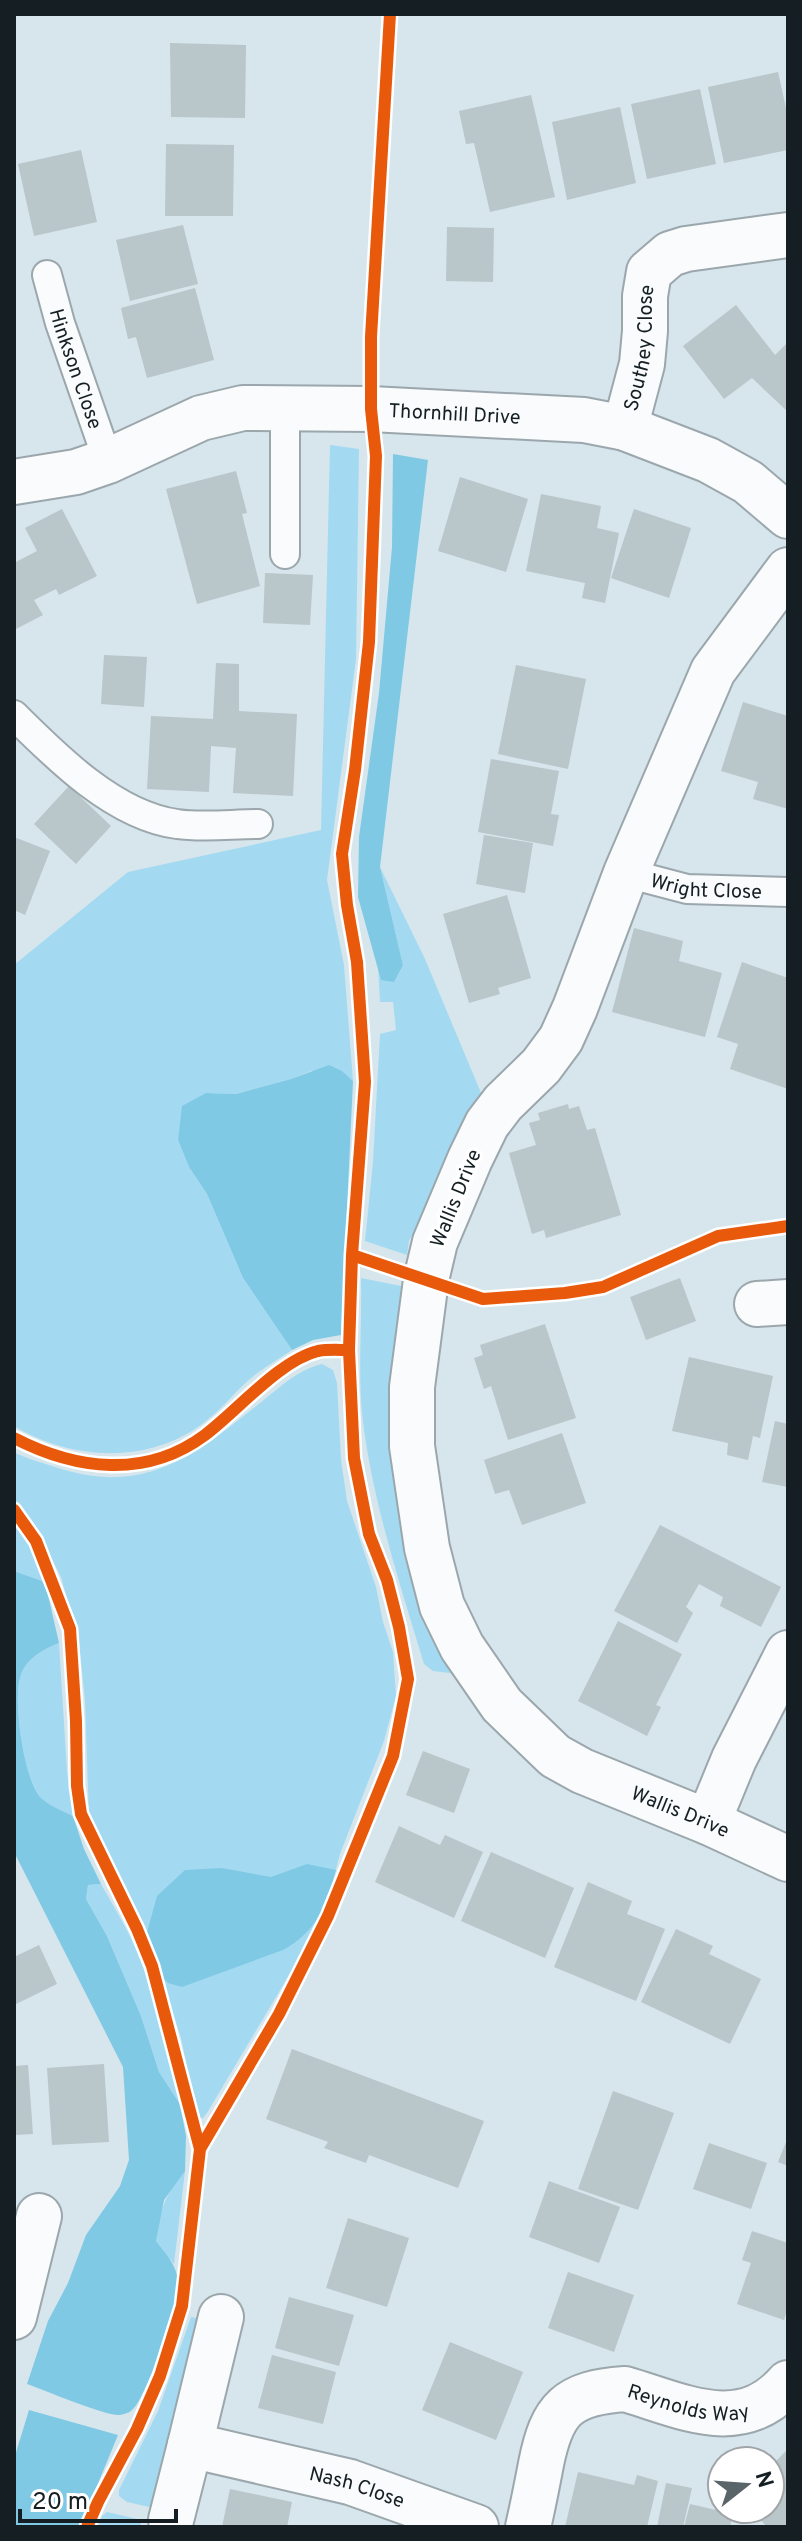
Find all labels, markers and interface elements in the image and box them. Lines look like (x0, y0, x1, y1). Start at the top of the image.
street label: Southey Close (619, 283, 662, 414)
street label: Hinkson Close (42, 306, 107, 433)
street label: Thornhill Drive (388, 399, 521, 432)
street label: Wright Close (647, 869, 762, 906)
street label: Wallis Drive (425, 1146, 488, 1252)
street label: Wallis Drive (627, 1781, 733, 1845)
street label: Reynolds Way (624, 2379, 752, 2429)
north arrow (706, 2445, 786, 2525)
street label: Nash Close (306, 2462, 408, 2515)
text: N (748, 2468, 778, 2491)
scale bar (20, 2473, 176, 2523)
text: 20 m (32, 2488, 88, 2518)

